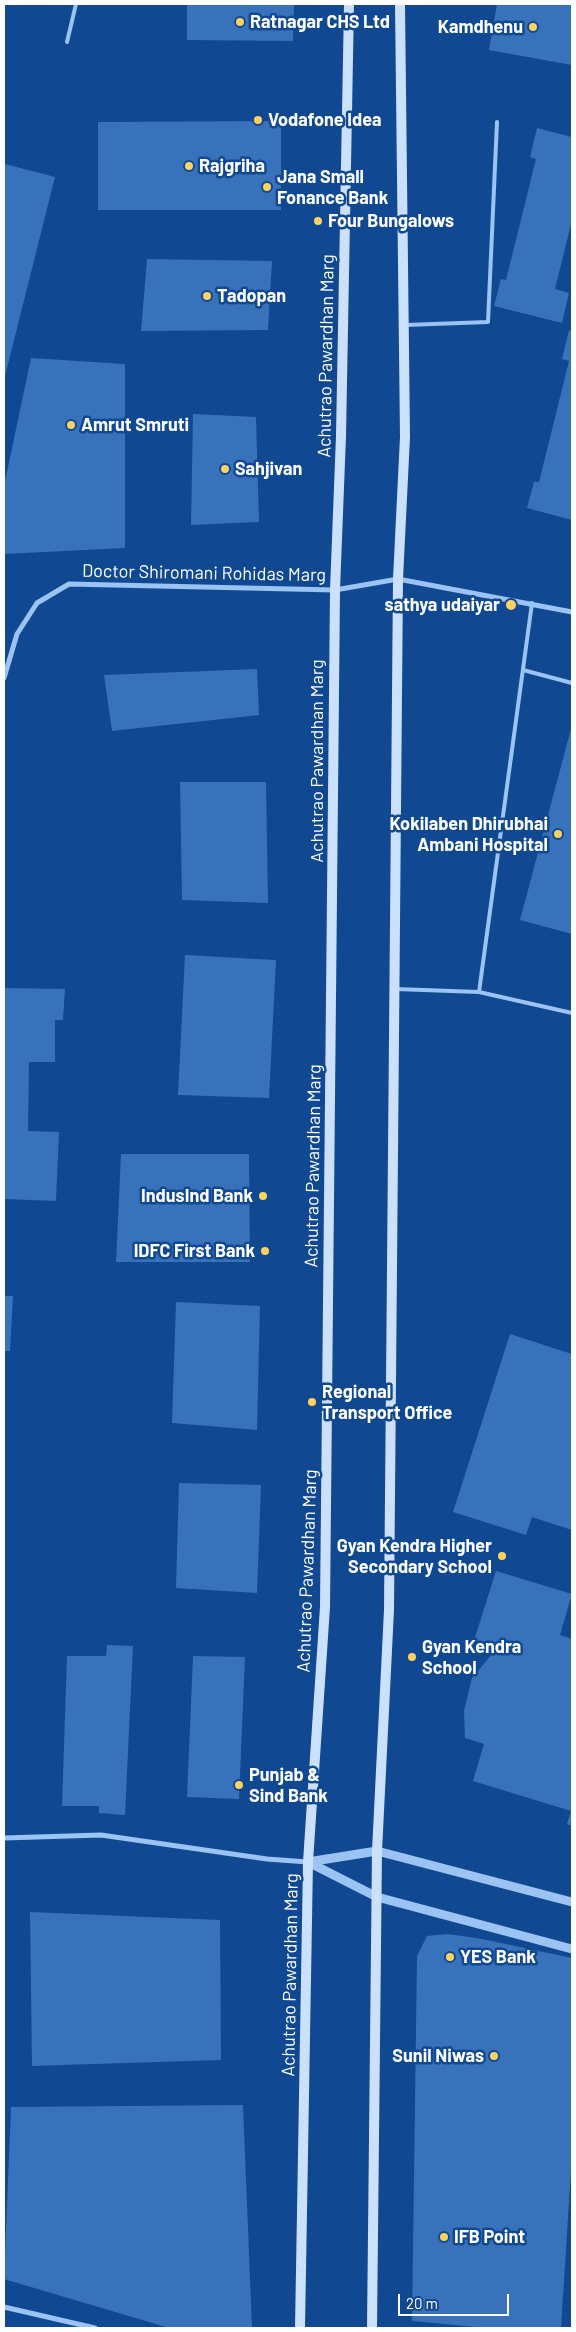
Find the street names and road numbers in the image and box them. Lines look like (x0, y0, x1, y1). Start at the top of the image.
street label: Achutrao Pawardhan Marg (313, 254, 339, 458)
street label: Doctor Shiromani Rohidas Marg (82, 560, 326, 586)
street label: Achutrao Pawardhan Marg (306, 659, 328, 863)
street label: Achutrao Pawardhan Marg (300, 1064, 326, 1268)
street label: Achutrao Pawardhan Marg (293, 1469, 321, 1673)
street label: Achutrao Pawardhan Marg (277, 1873, 303, 2077)

